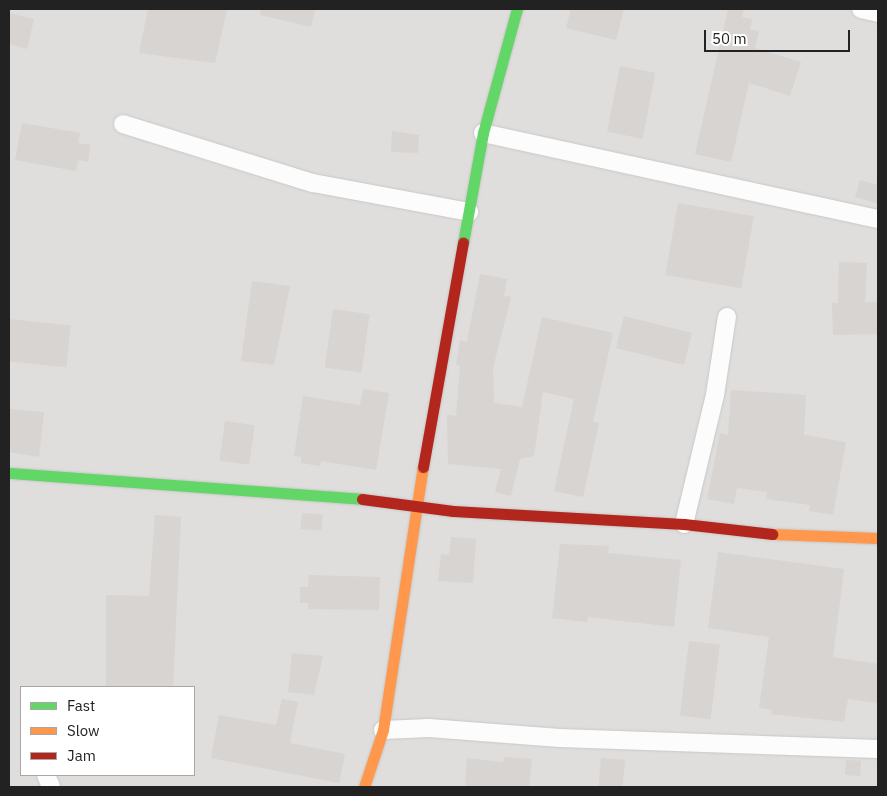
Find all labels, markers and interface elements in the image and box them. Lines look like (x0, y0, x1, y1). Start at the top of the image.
scale bar (707, 20, 853, 52)
text: 50 m (712, 29, 747, 48)
legend (20, 686, 195, 776)
text: Fast (67, 696, 95, 715)
text: Slow (67, 721, 100, 740)
text: Jam (67, 746, 96, 765)

